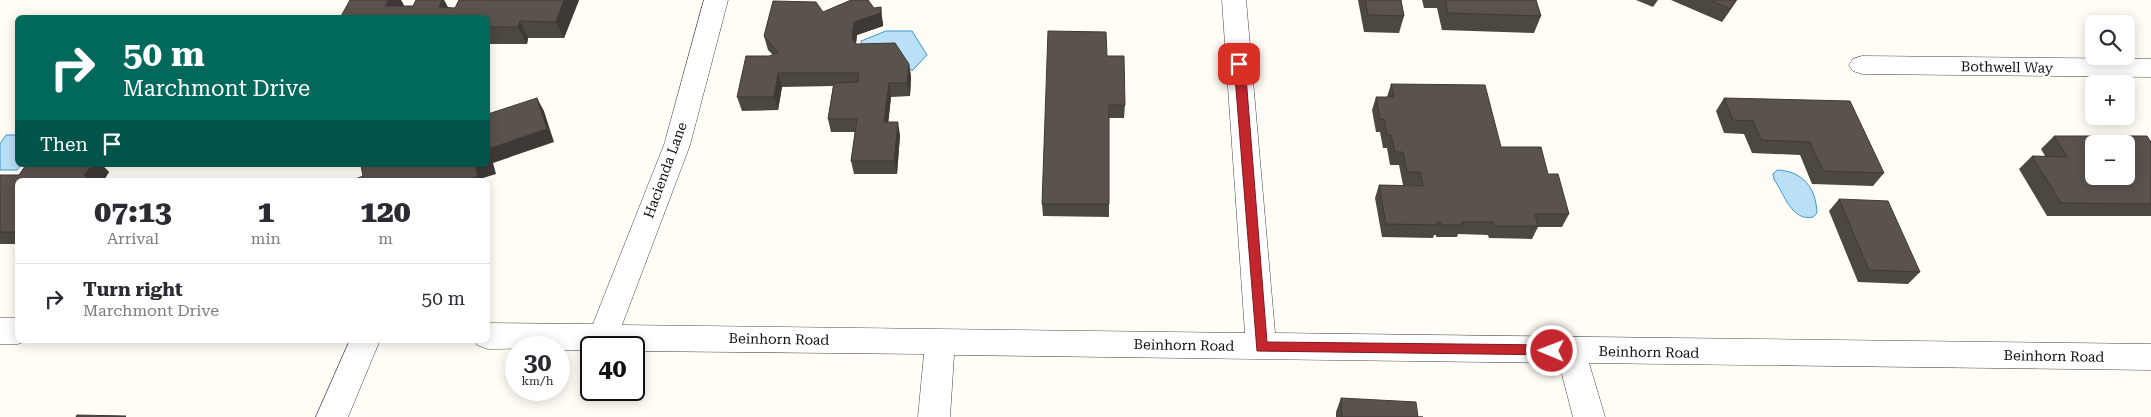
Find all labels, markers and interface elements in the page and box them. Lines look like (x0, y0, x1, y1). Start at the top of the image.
map controls (2085, 15, 2135, 185)
button: search (2085, 15, 2135, 65)
text: 50 m (123, 34, 205, 75)
icon: right (40, 35, 105, 100)
pin (1218, 43, 1260, 85)
icon: arrive (1225, 50, 1253, 78)
street label: Bothwell Way (1961, 58, 2054, 76)
button: + (2085, 75, 2135, 125)
text: Marchmont Drive (123, 76, 310, 101)
street label: Hacienda Lane (640, 119, 690, 220)
icon: arrive (98, 130, 126, 158)
text: Then (40, 133, 88, 156)
button: − (2085, 135, 2135, 185)
text: 07:13 (94, 194, 172, 229)
text: 1 (257, 194, 274, 229)
text: 120 (360, 194, 411, 229)
text: Arrival (107, 229, 159, 248)
text: min (251, 229, 281, 248)
text: m (378, 229, 393, 248)
text: Turn right (83, 278, 183, 301)
icon: right (40, 285, 68, 313)
text: 50 m (422, 287, 465, 310)
text: Marchmont Drive (83, 301, 219, 320)
position arrow (1525, 324, 1577, 376)
street label: Beinhorn Road (728, 330, 830, 348)
speed limit sign: 40 (580, 336, 645, 401)
street label: Beinhorn Road (1133, 336, 1235, 354)
street label: Beinhorn Road (1598, 343, 1700, 361)
street label: Beinhorn Road (2003, 347, 2105, 365)
text: 30 (523, 348, 552, 377)
text: km/h (521, 374, 554, 388)

